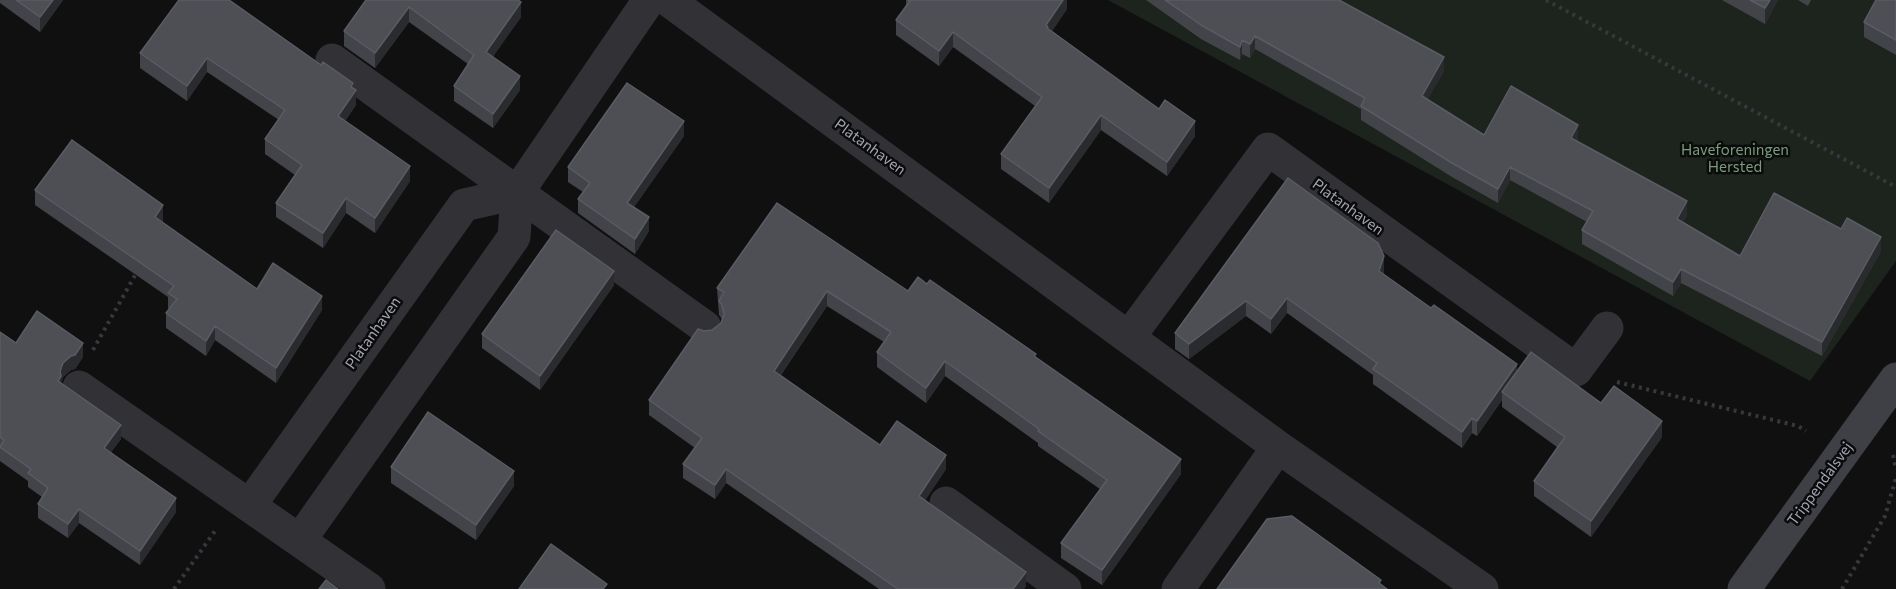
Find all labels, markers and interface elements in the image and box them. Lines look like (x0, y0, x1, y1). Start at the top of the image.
street label: Platanhaven (831, 115, 909, 179)
park label: Haveforeningen Hersted (1681, 141, 1789, 176)
street label: Platanhaven (1309, 175, 1387, 239)
street label: Platanhaven (342, 293, 404, 373)
street label: Trippendalsvej (1784, 439, 1856, 529)

